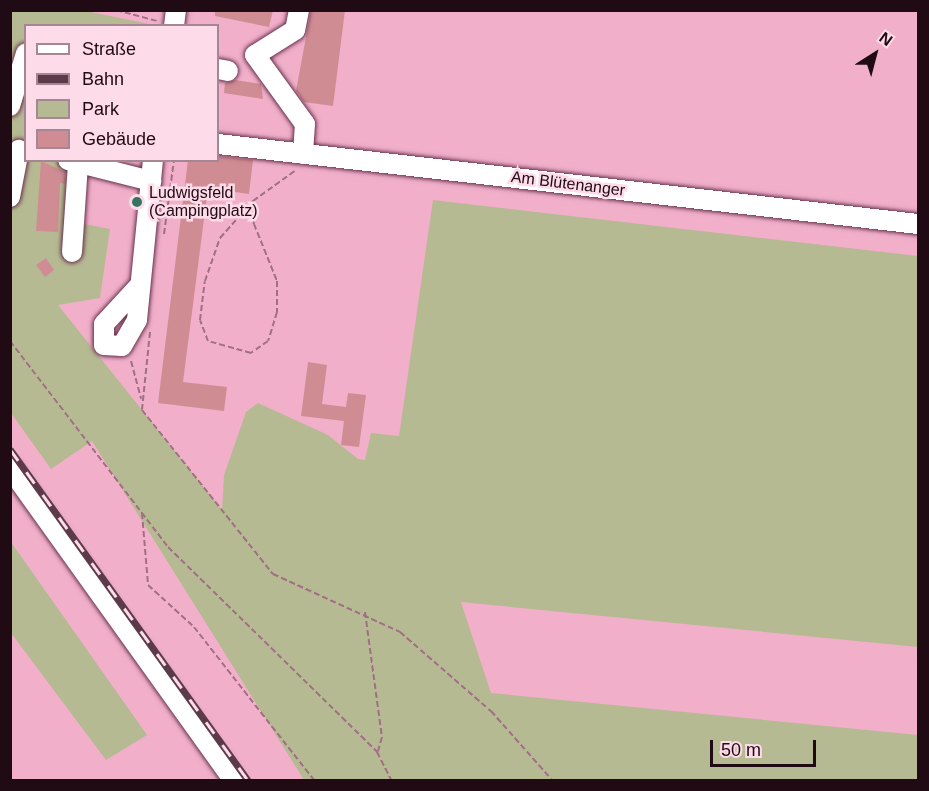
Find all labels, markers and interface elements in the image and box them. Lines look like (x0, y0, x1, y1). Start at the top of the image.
legend (24, 24, 219, 162)
north arrow (845, 24, 905, 84)
text: N (876, 29, 896, 49)
text: Straße (82, 39, 136, 59)
text: Bahn (82, 69, 124, 89)
text: Park (82, 99, 119, 119)
text: Gebäude (82, 129, 156, 149)
street label: Am Blütenanger (510, 167, 626, 201)
place label: Ludwigsfeld (Campingplatz) (149, 183, 257, 221)
marker: Ludwigsfeld (Campingplatz) (130, 195, 144, 209)
scale bar (713, 728, 820, 766)
text: 50 m (721, 740, 761, 760)

